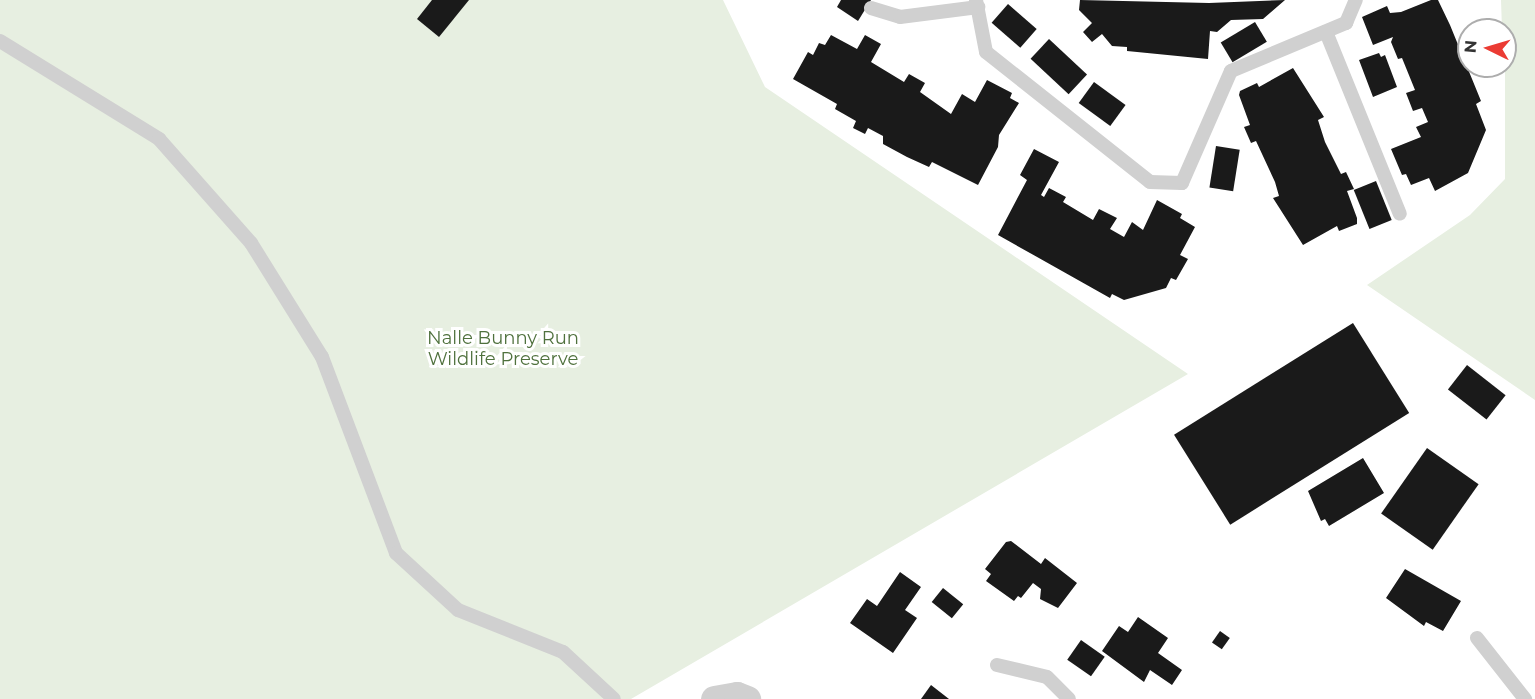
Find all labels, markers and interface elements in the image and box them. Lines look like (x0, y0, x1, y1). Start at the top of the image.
north arrow (1457, 18, 1517, 78)
text: N (1461, 39, 1481, 54)
park label: Nalle Bunny Run Wildlife Preserve (427, 328, 579, 370)

